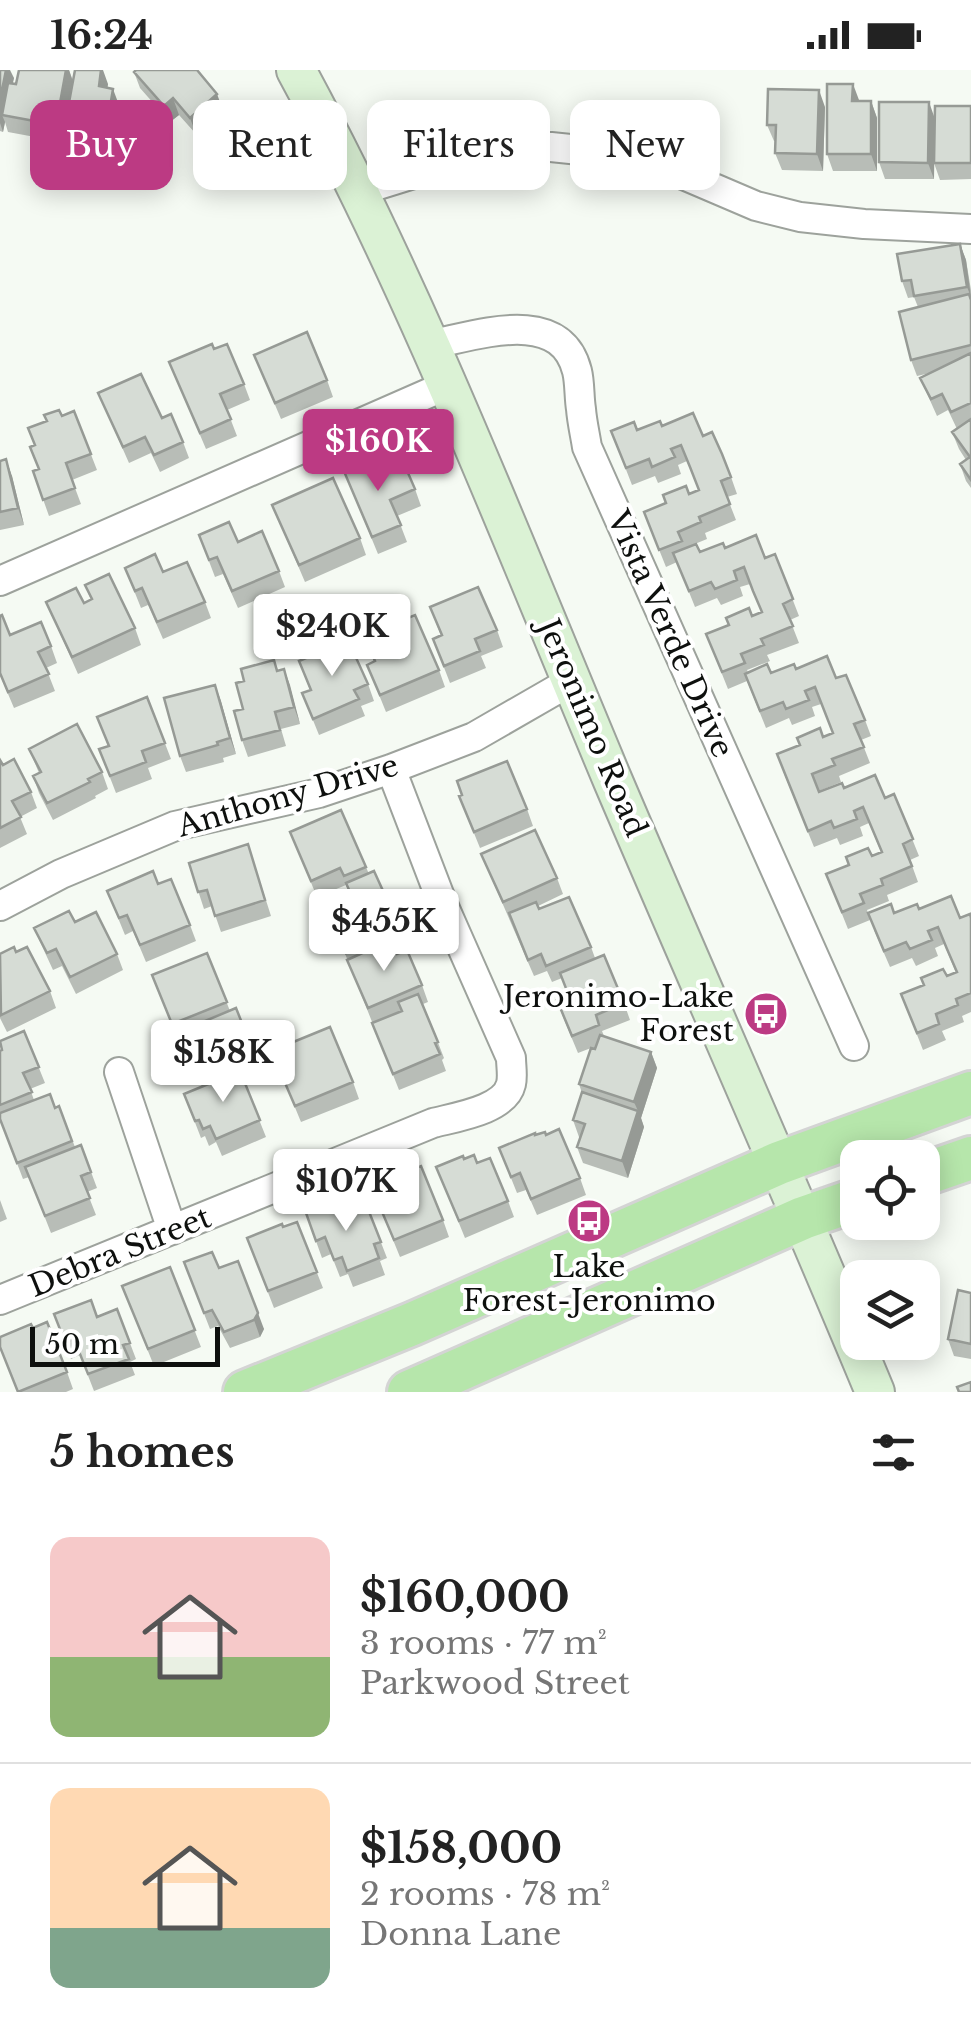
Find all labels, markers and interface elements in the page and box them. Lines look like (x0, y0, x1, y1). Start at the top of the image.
text: 16:24 (50, 12, 153, 59)
chip: Buy (30, 100, 173, 190)
chip: Rent (193, 100, 347, 190)
chip: Filters (367, 100, 550, 190)
chip: New (570, 100, 720, 190)
pin: $160K (308, 409, 448, 494)
text: $160K (325, 421, 431, 461)
street label: Vista Verde Drive (599, 504, 741, 763)
pin: $240K (262, 594, 402, 679)
text: $240K (275, 606, 389, 646)
street label: Jeronimo Road (528, 610, 655, 842)
street label: Anthony Drive (172, 746, 403, 845)
pin: $455K (314, 889, 454, 974)
text: $455K (331, 901, 437, 941)
place label: Jeronimo-Lake Forest (499, 978, 735, 1049)
bus stop icon: Jeronimo-Lake Forest (743, 991, 789, 1037)
pin: $158K (153, 1020, 293, 1105)
text: $158K (173, 1032, 273, 1072)
map controls (840, 1140, 940, 1360)
button: locate (840, 1140, 940, 1240)
pin: $107K (276, 1149, 416, 1234)
text: $107K (295, 1161, 397, 1201)
street label: Debra Street (24, 1198, 217, 1305)
bus stop icon: Lake Forest-Jeronimo (566, 1198, 612, 1244)
place label: Lake Forest-Jeronimo (462, 1248, 716, 1319)
button: layers (840, 1260, 940, 1360)
scale bar (30, 1322, 220, 1366)
text: 50 m (45, 1327, 119, 1362)
icon: filters (866, 1425, 921, 1480)
text: 5 homes (50, 1426, 234, 1478)
text: $160,000 (360, 1571, 570, 1623)
icon: home (130, 1577, 250, 1697)
text: 3 rooms · 77 m² (360, 1623, 607, 1663)
text: Parkwood Street (360, 1663, 630, 1703)
text: $158,000 (360, 1822, 562, 1874)
icon: home (130, 1828, 250, 1948)
text: 2 rooms · 78 m² (360, 1874, 610, 1914)
text: Donna Lane (360, 1914, 561, 1954)

